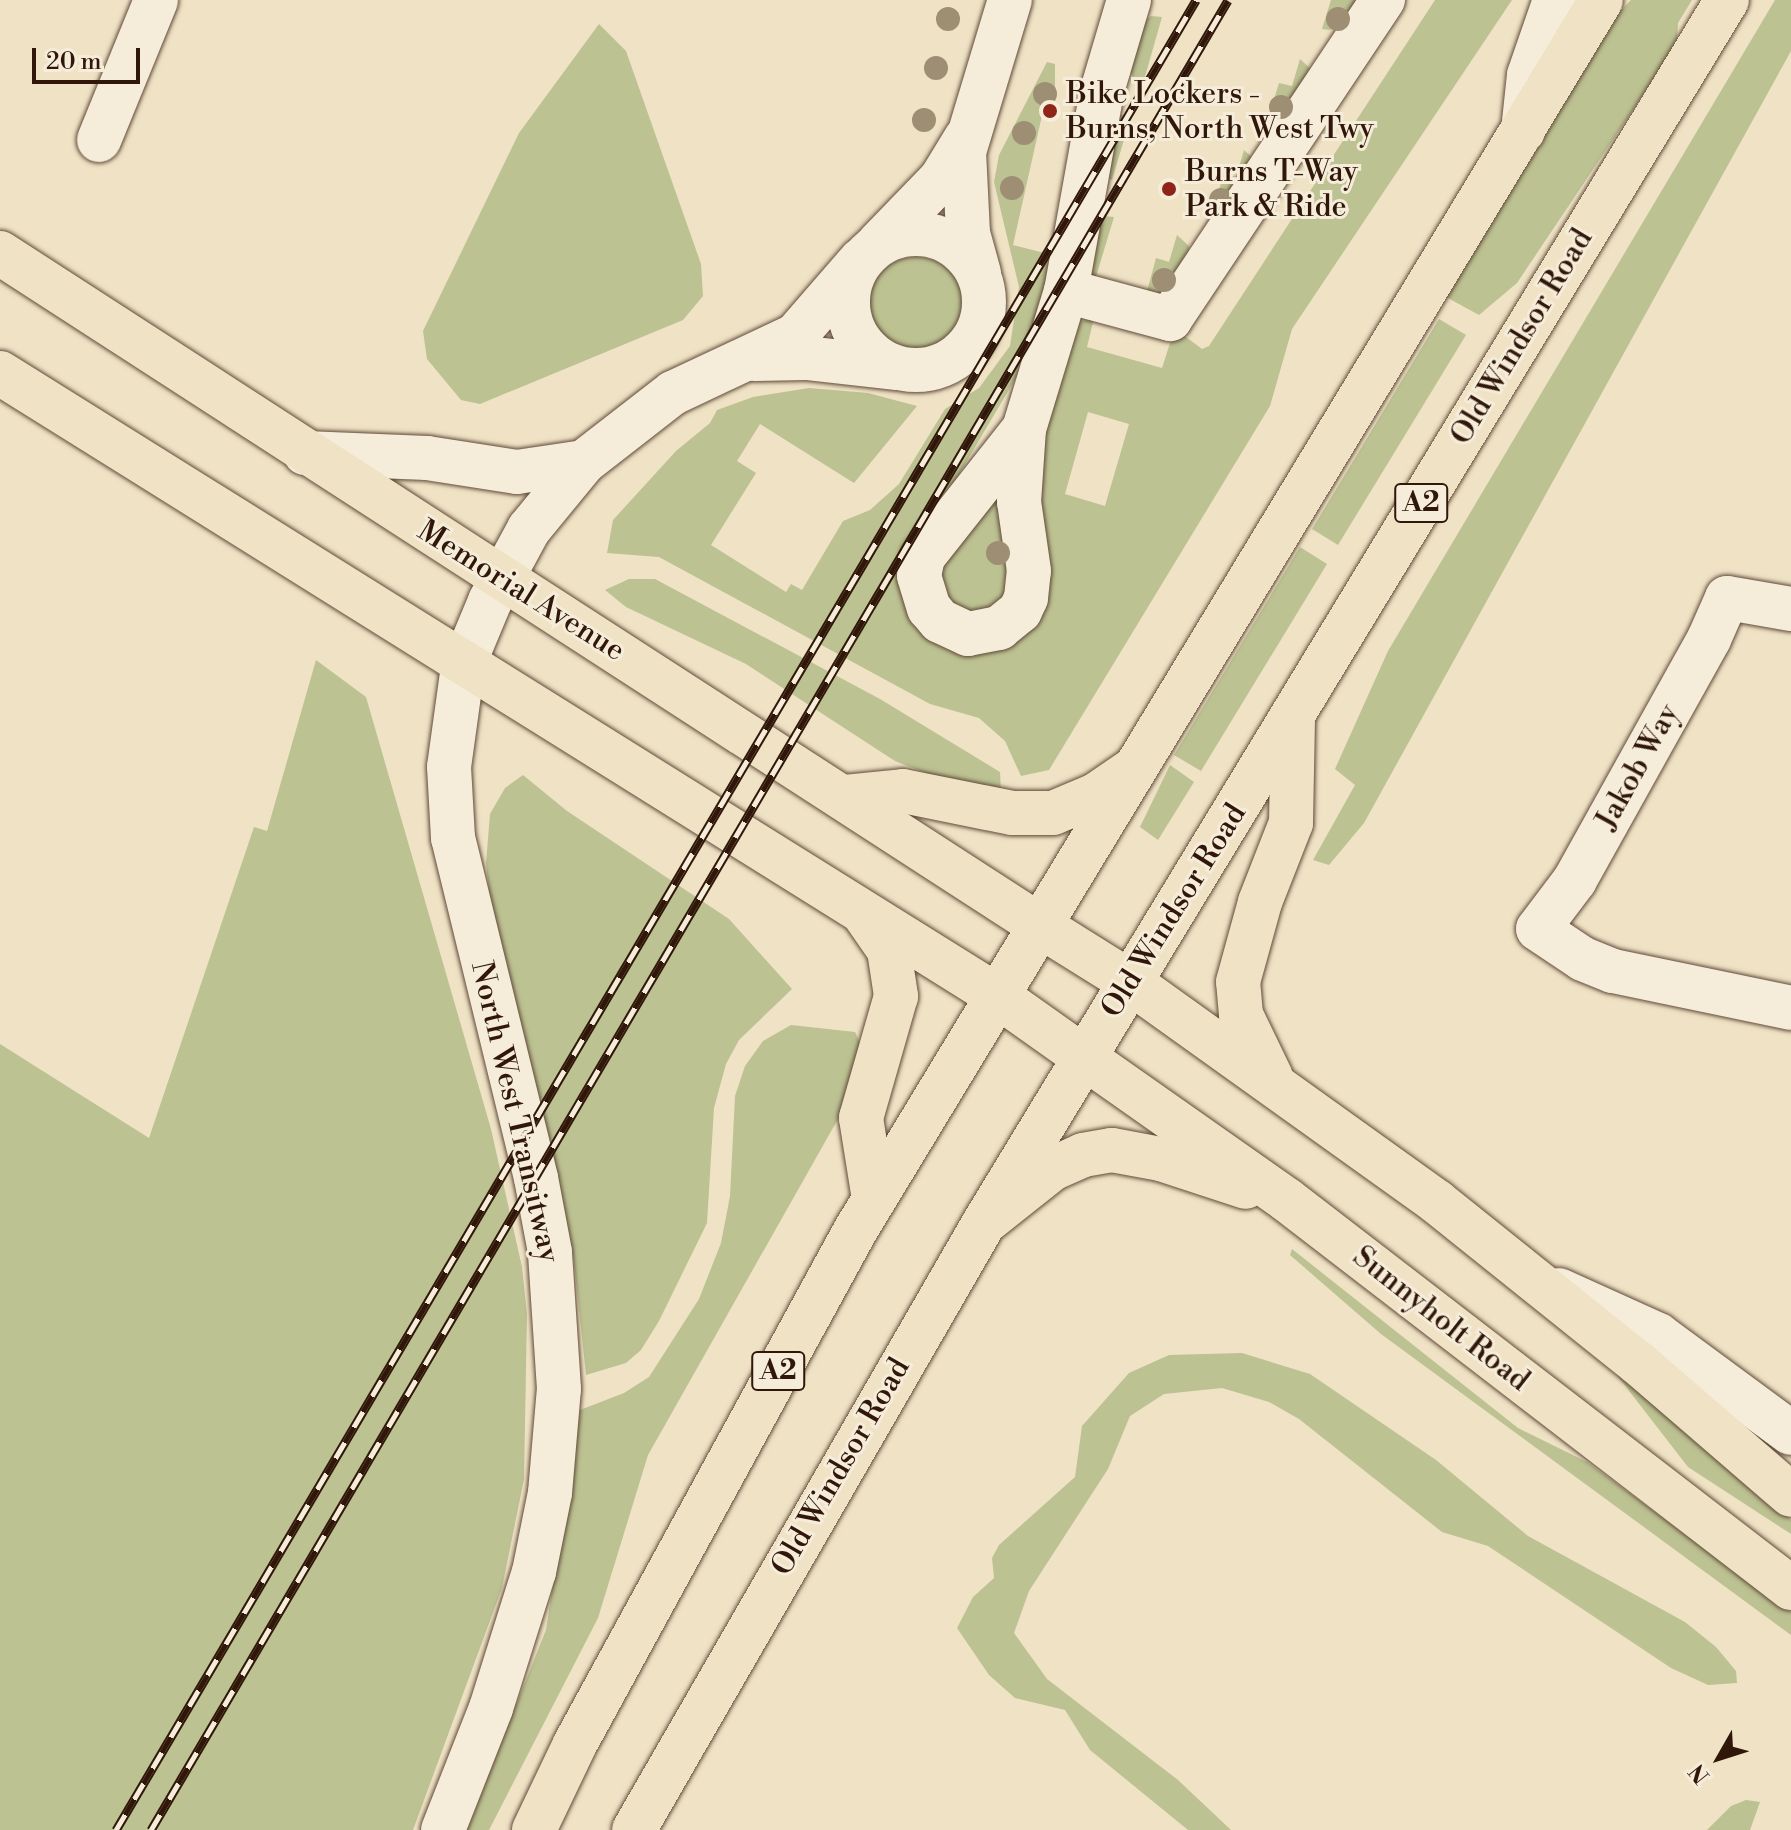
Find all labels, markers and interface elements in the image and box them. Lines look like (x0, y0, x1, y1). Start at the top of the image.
scale bar (36, 32, 144, 82)
text: 20 m (46, 47, 102, 77)
place label: Bike Lockers - Burns, North West Twy (1066, 76, 1374, 146)
marker: Bike Lockers - Burns, North West Twy (1041, 102, 1059, 120)
place label: Burns T-Way Park & Ride (1185, 154, 1358, 224)
marker: Burns T-Way Park & Ride (1160, 180, 1178, 198)
street label: Old Windsor Road (1443, 223, 1601, 451)
road number: A2 (1393, 479, 1449, 527)
street label: Memorial Avenue (411, 513, 631, 669)
street label: Jakob Way (1589, 698, 1687, 836)
street label: Old Windsor Road (1094, 797, 1254, 1025)
street label: North West Transitway (463, 958, 567, 1266)
street label: Sunnyholt Road (1345, 1239, 1537, 1399)
road number: A2 (750, 1347, 806, 1395)
street label: Old Windsor Road (764, 1352, 918, 1582)
north arrow (1679, 1718, 1759, 1798)
text: N (1684, 1758, 1716, 1789)

